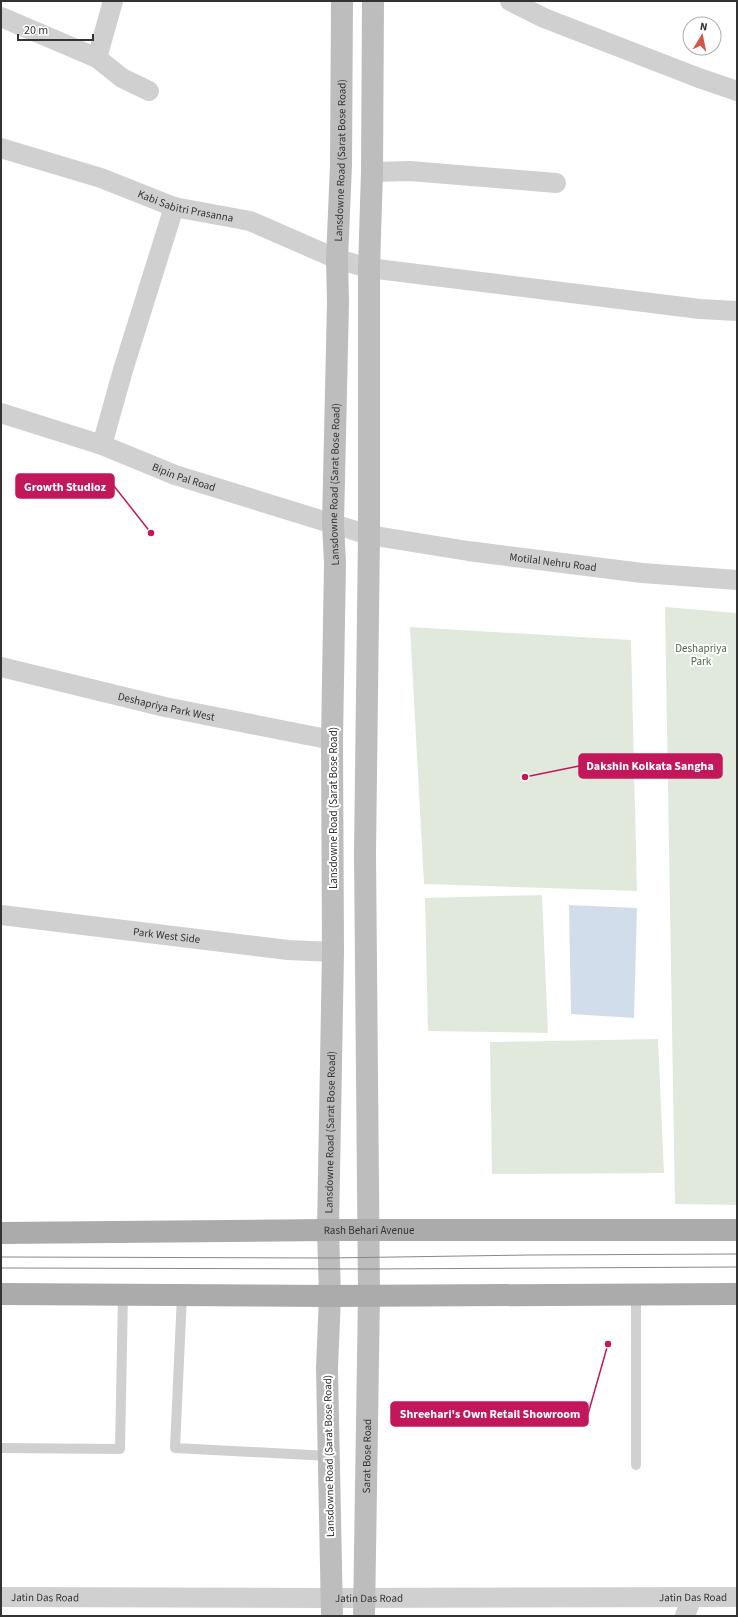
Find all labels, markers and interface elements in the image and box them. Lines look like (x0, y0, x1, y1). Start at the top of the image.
scale bar (18, 16, 93, 42)
north arrow (682, 16, 722, 56)
text: N (699, 19, 709, 35)
text: 20 m (24, 22, 48, 39)
street label: Lansdowne Road (Sarat Bose Road) (330, 79, 349, 242)
street label: Kabi Sabitri Prasanna (136, 186, 235, 225)
street label: Lansdowne Road (Sarat Bose Road) (326, 403, 343, 566)
street label: Bipin Pal Road (150, 459, 218, 495)
callout: Growth Studioz (16, 474, 114, 498)
text: Growth Studioz (24, 479, 106, 496)
street label: Motilal Nehru Road (509, 549, 598, 575)
park label: Deshapriya Park (675, 641, 727, 669)
street label: Deshapriya Park West (116, 688, 216, 724)
street label: Lansdowne Road (Sarat Bose Road) (326, 727, 341, 889)
callout: Dakshin Kolkata Sangha (579, 754, 722, 778)
text: Dakshin Kolkata Sangha (586, 758, 714, 775)
street label: Park West Side (132, 924, 202, 947)
street label: Lansdowne Road (Sarat Bose Road) (321, 1051, 339, 1213)
street label: Rash Behari Avenue (324, 1222, 415, 1238)
street label: Lansdowne Road (Sarat Bose Road) (320, 1375, 338, 1537)
callout: Shreehari's Own Retail Showroom (391, 1402, 588, 1426)
text: Shreehari's Own Retail Showroom (400, 1406, 580, 1423)
street label: Sarat Bose Road (358, 1419, 375, 1493)
street label: Jatin Das Road (11, 1590, 79, 1605)
street label: Jatin Das Road (335, 1590, 403, 1605)
street label: Jatin Das Road (659, 1590, 727, 1605)

